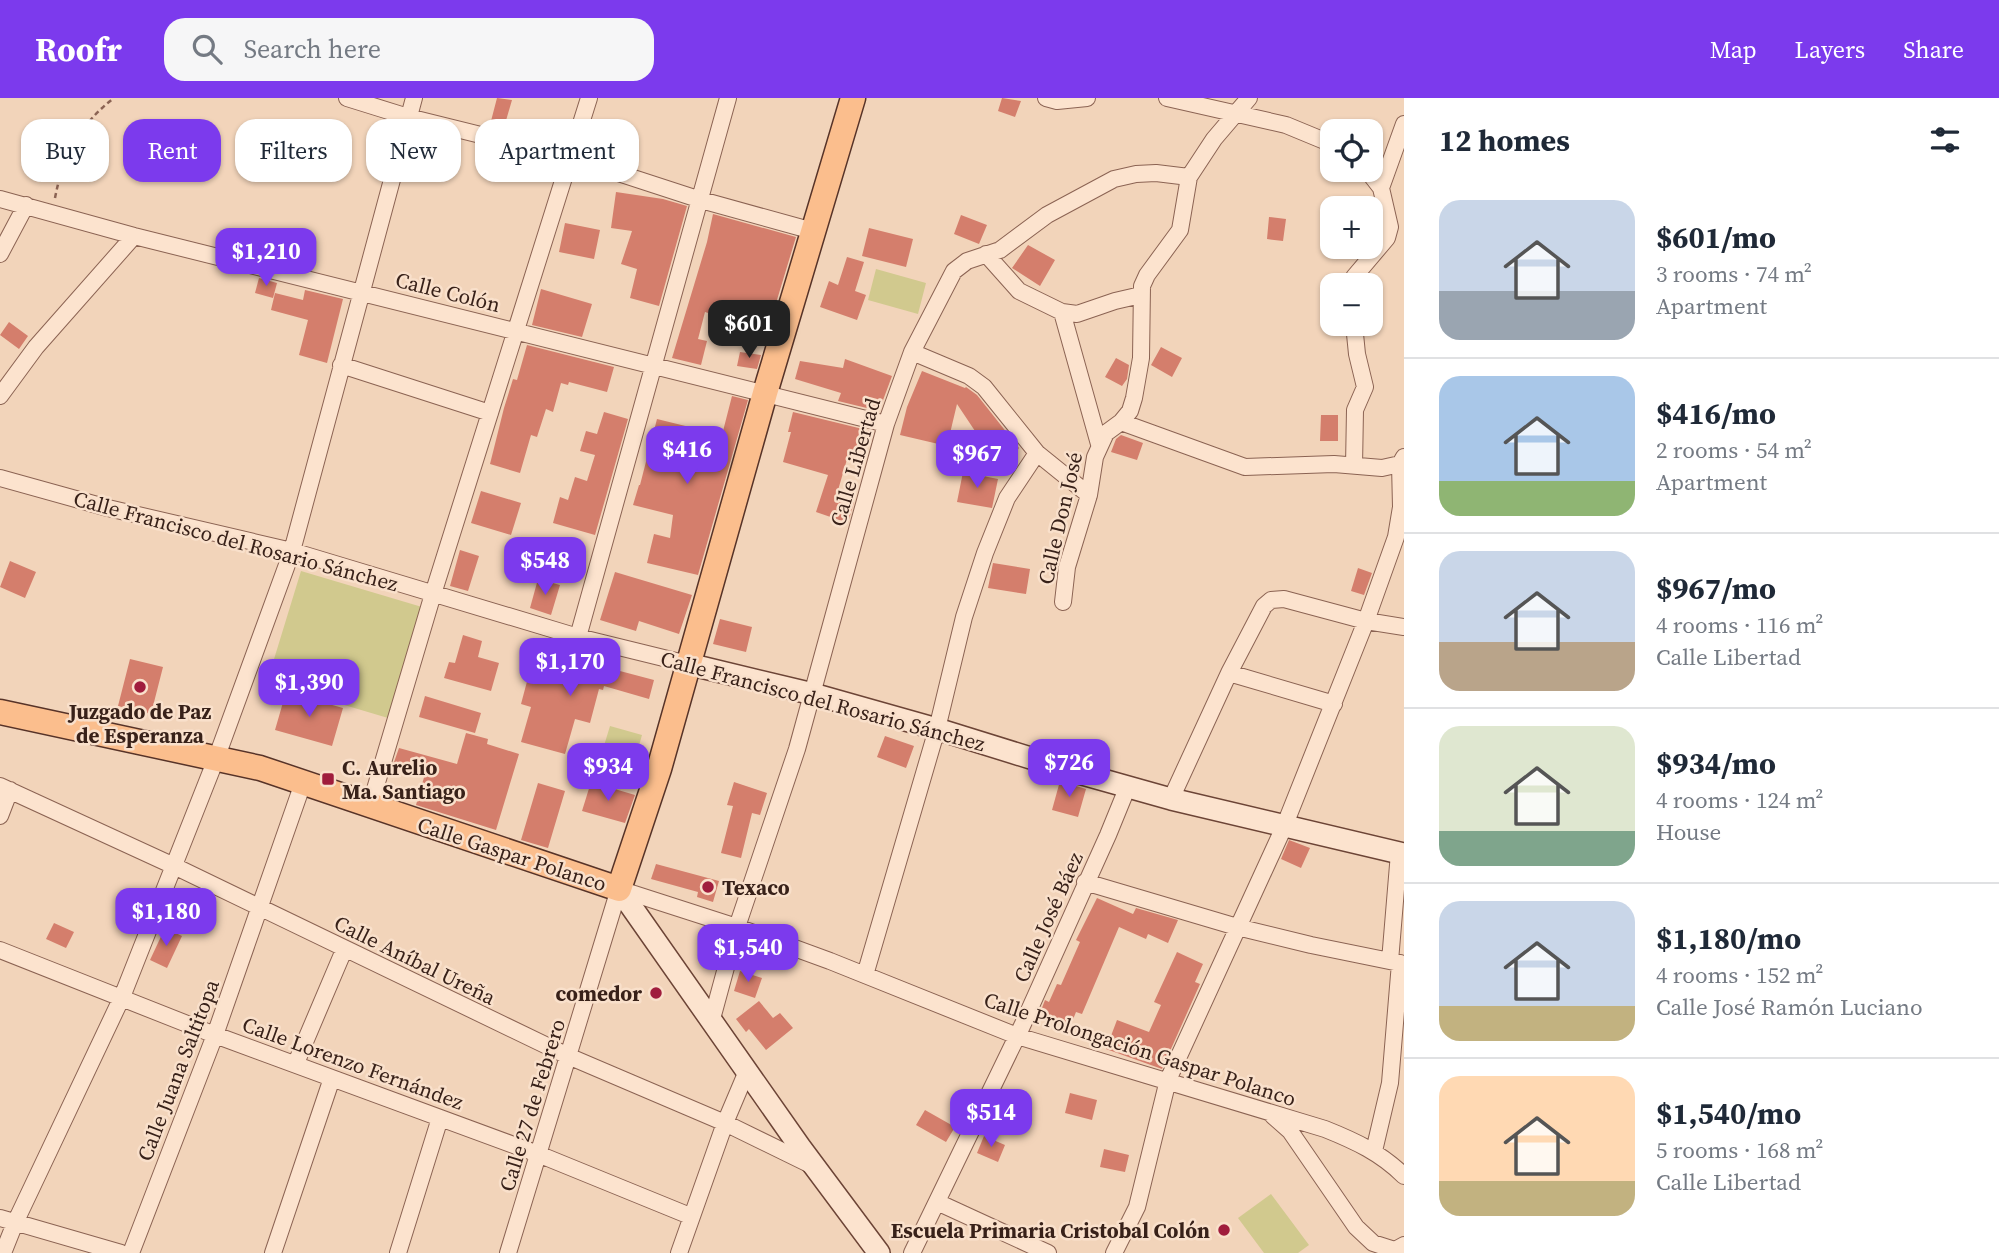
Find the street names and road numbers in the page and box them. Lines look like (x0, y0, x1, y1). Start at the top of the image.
street label: Calle Colón (393, 265, 504, 319)
street label: Calle Libertad (823, 394, 887, 530)
street label: Calle Don José (1031, 449, 1089, 587)
street label: Calle Francisco del Rosario Sánchez (71, 484, 402, 598)
street label: Calle Francisco del Rosario Sánchez (658, 644, 989, 758)
street label: Calle Gaspar Polanco (414, 810, 610, 898)
street label: Calle José Báez (1006, 847, 1090, 987)
street label: Calle Aníbal Ureña (329, 908, 501, 1012)
street label: Calle Juana Saltitopa (130, 975, 226, 1165)
street label: Calle Prolongación Gaspar Polanco (980, 985, 1300, 1113)
street label: Calle Lorenzo Fernández (238, 1009, 468, 1117)
street label: Calle 27 de Febrero (492, 1015, 572, 1195)

